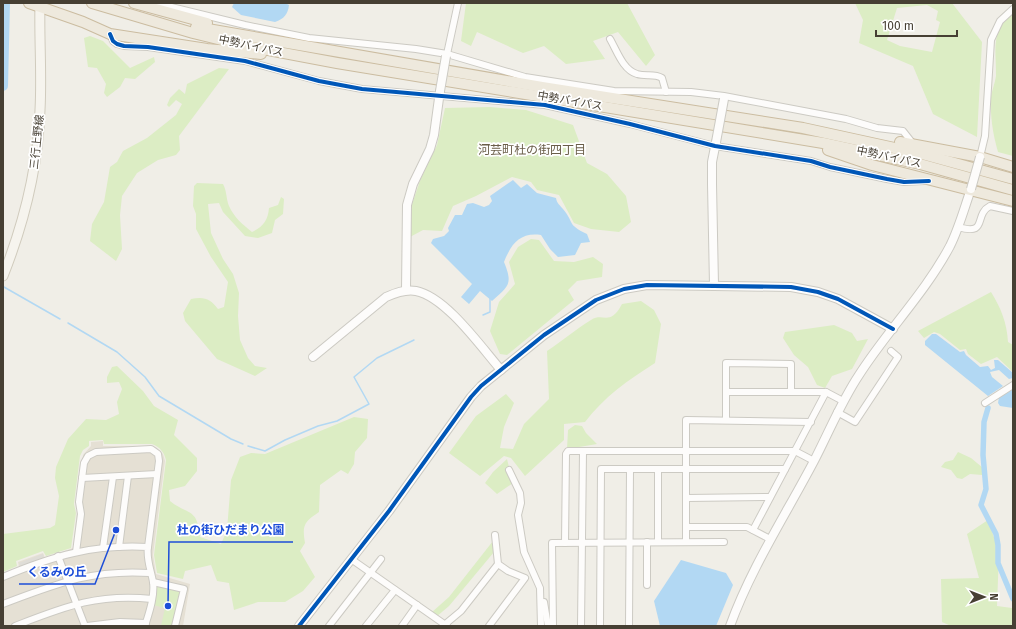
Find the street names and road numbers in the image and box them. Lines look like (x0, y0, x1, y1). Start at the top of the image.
street label: 中勢バイパス (217, 33, 285, 59)
street label: 中勢バイパス (536, 89, 604, 113)
street label: 三行上野線 (28, 114, 46, 170)
street label: 中勢バイパス (855, 144, 923, 170)

